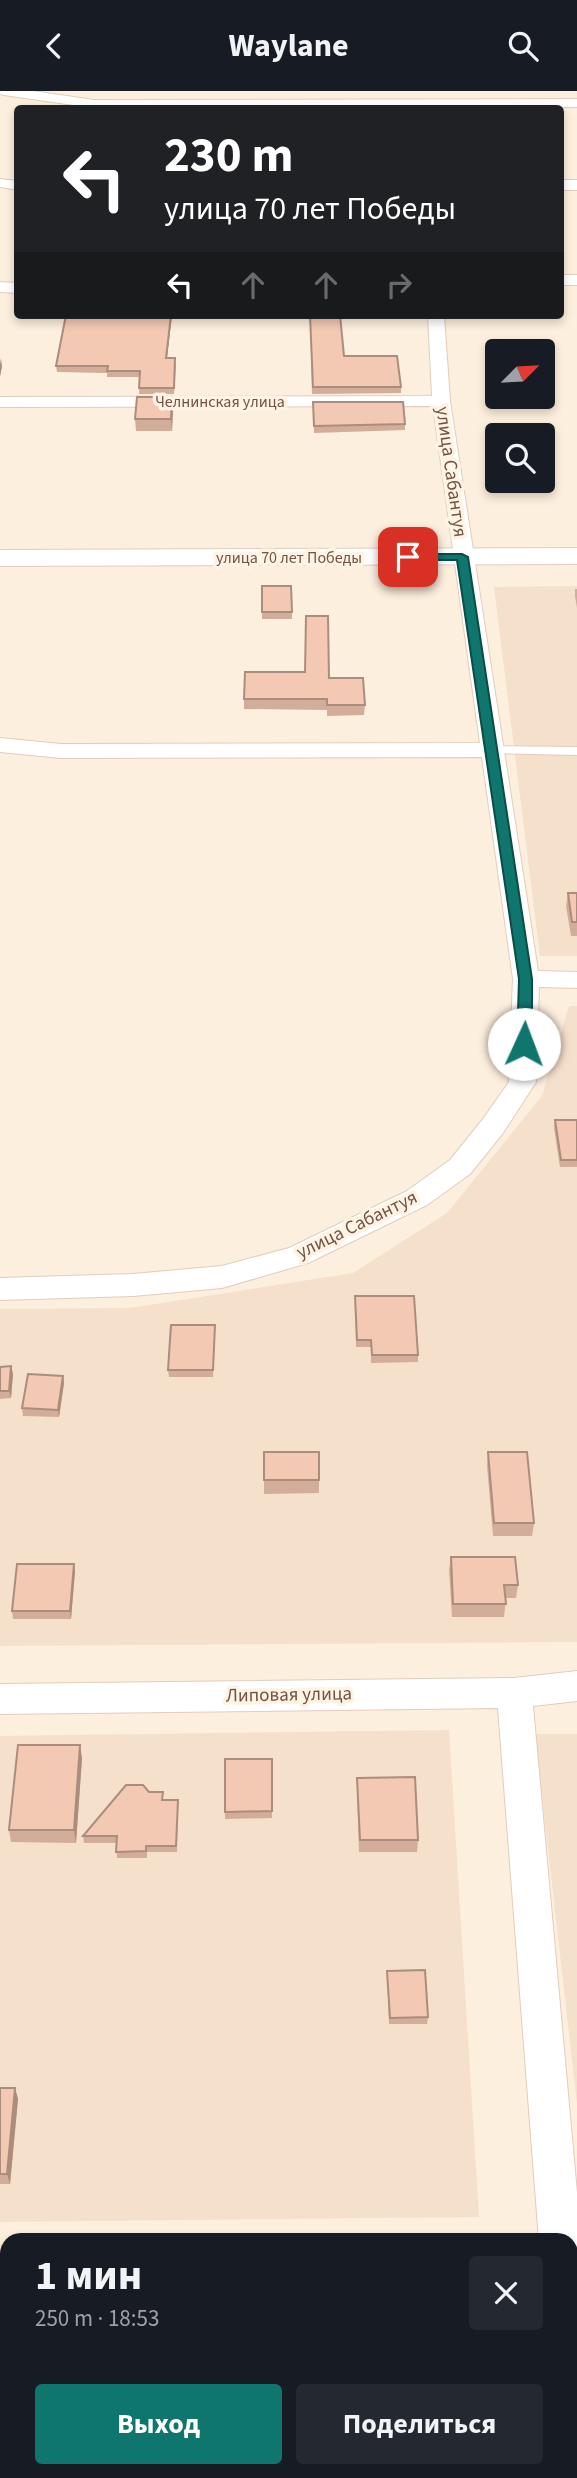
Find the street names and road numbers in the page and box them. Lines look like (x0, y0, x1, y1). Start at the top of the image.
street label: Челнинская улица (155, 391, 285, 413)
street label: улица Сабантуя (428, 405, 474, 539)
street label: улица 70 лет Победы (216, 547, 362, 569)
street label: улица Сабантуя (292, 1184, 422, 1266)
street label: Липовая улица (226, 1680, 352, 1710)

